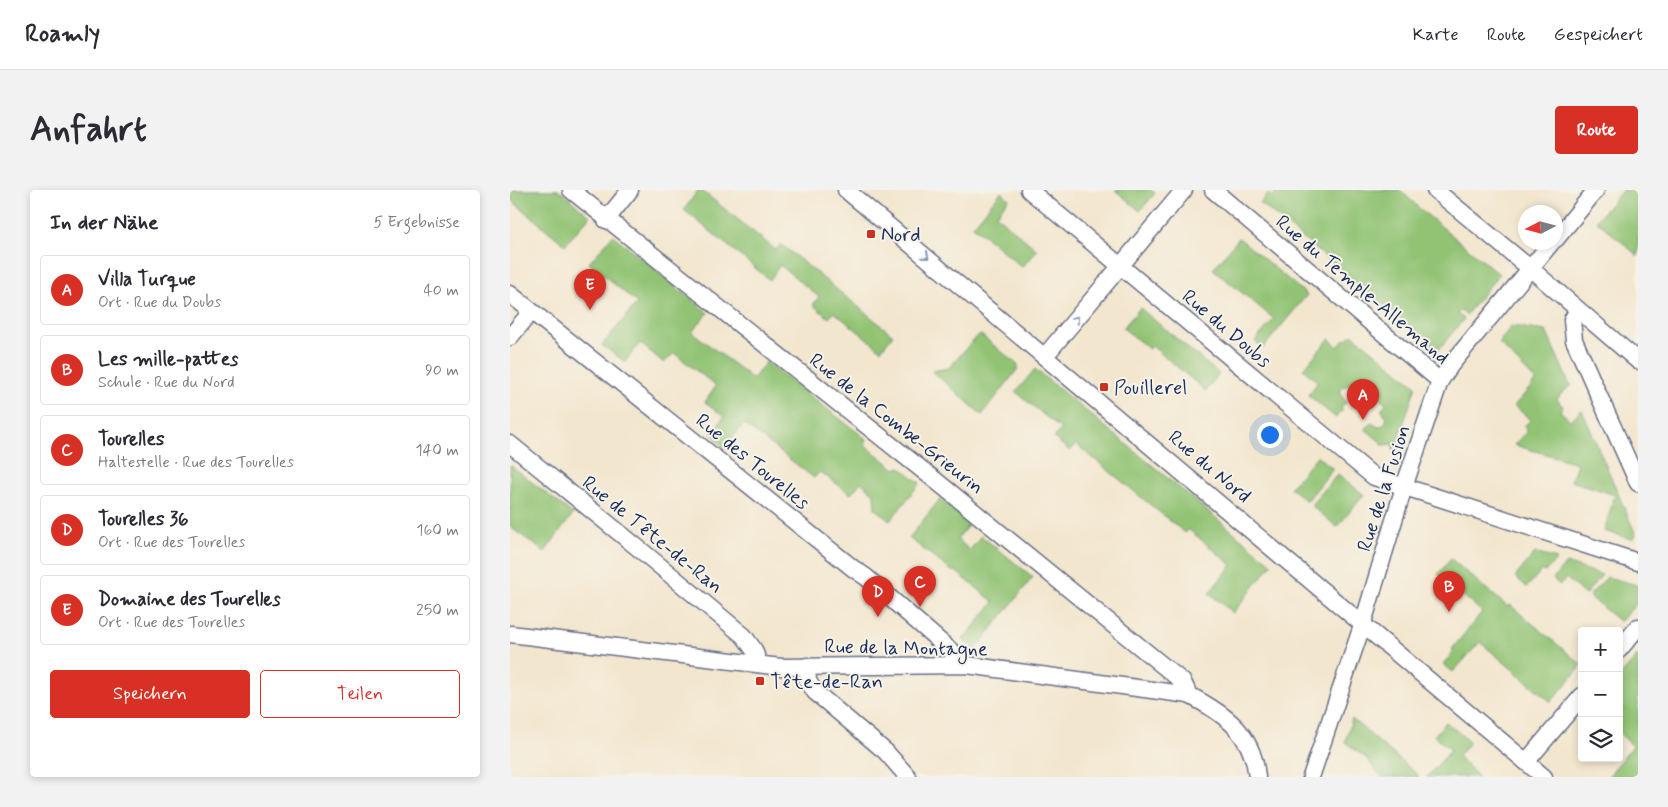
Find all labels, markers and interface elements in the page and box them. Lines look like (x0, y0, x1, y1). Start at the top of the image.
text: Roamly (25, 19, 100, 50)
text: Karte (1413, 23, 1459, 47)
text: Route (1487, 23, 1526, 47)
text: Gespeichert (1554, 23, 1643, 47)
button: Route (1555, 106, 1638, 154)
text: Anfahrt (30, 107, 147, 153)
north arrow (1518, 205, 1563, 250)
text: In der Nähe (50, 209, 158, 237)
street label: Rue du Temple-Allemand (1269, 209, 1455, 371)
text: 5 Ergebnisse (374, 212, 460, 233)
place label: Nord (881, 222, 921, 249)
marker: Nord (865, 228, 877, 240)
one-way arrow (920, 251, 929, 259)
text: Villa Turque (98, 267, 196, 292)
pin: E (574, 269, 606, 310)
text: A (62, 280, 72, 301)
text: 40 m (423, 280, 459, 301)
street label: Rue du Doubs (1176, 284, 1277, 375)
text: Ort · Rue du Doubs (98, 292, 221, 313)
one-way arrow (1071, 316, 1079, 325)
text: Les mille-pattes (98, 347, 238, 372)
street label: Rue de la Combe-Grieurin (803, 347, 989, 501)
text: B (62, 360, 72, 381)
text: 90 m (425, 360, 459, 381)
text: Schule · Rue du Nord (98, 372, 234, 393)
place label: Pouillerel (1114, 375, 1187, 402)
pin: A (1347, 379, 1379, 420)
marker: Pouillerel (1098, 381, 1110, 393)
street label: Rue des Tourelles (689, 408, 815, 517)
your location (1257, 422, 1283, 448)
street label: Rue de la Fusion (1351, 422, 1418, 555)
street label: Rue du Nord (1162, 425, 1256, 510)
text: Tourelles (98, 427, 164, 452)
text: C (61, 440, 73, 461)
text: 140 m (415, 440, 459, 461)
text: Haltestelle · Rue des Tourelles (98, 452, 294, 473)
street label: Rue de Tête-de-Ran (576, 470, 728, 600)
text: Tourelles 36 (98, 507, 189, 532)
text: D (61, 520, 73, 541)
text: 160 m (416, 520, 459, 541)
text: Ort · Rue des Tourelles (98, 532, 245, 553)
pin: C (904, 566, 936, 607)
pin: B (1433, 571, 1465, 612)
pin: D (862, 576, 894, 617)
text: Domaine des Tourelles (98, 587, 281, 612)
text: E (62, 600, 72, 621)
text: 250 m (416, 600, 459, 621)
text: Ort · Rue des Tourelles (98, 612, 245, 633)
map controls (1578, 627, 1623, 762)
button: + (1578, 627, 1623, 672)
street label: Rue de la Montagne (824, 634, 988, 664)
place label: Tête-de-Ran (770, 669, 883, 696)
button: Speichern (50, 670, 250, 718)
button: Teilen (260, 670, 460, 718)
button: − (1578, 672, 1623, 717)
marker: Tête-de-Ran (754, 675, 766, 687)
button: layers (1578, 717, 1623, 762)

